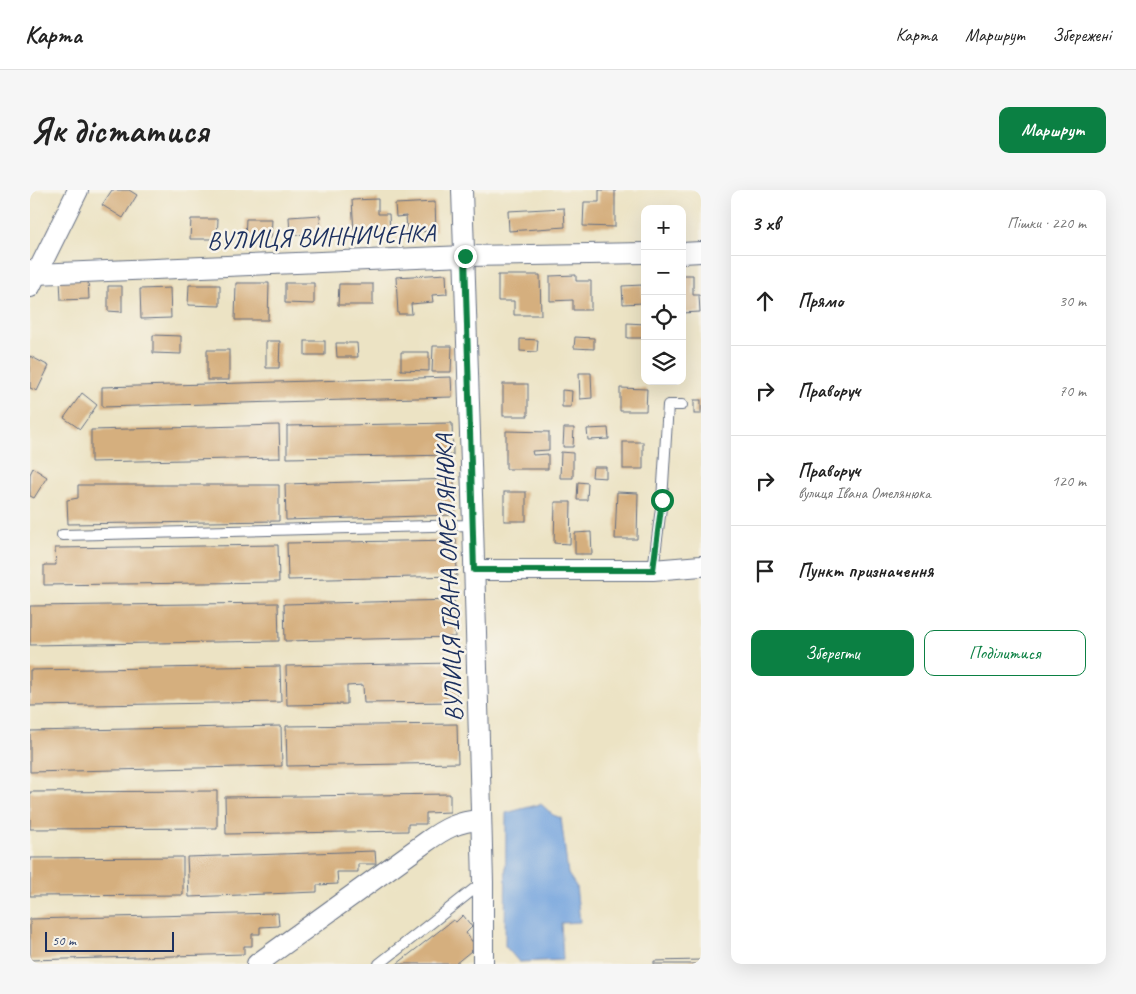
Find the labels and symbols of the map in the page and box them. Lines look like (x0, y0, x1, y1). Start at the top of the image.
street label: ВУЛИЦЯ ВИННИЧЕНКА (206, 217, 437, 257)
route end (454, 245, 477, 268)
street label: ВУЛИЦЯ ІВАНА ОМЕЛЯНЮКА (428, 432, 470, 722)
route start (651, 489, 674, 512)
scale bar (45, 929, 174, 952)

